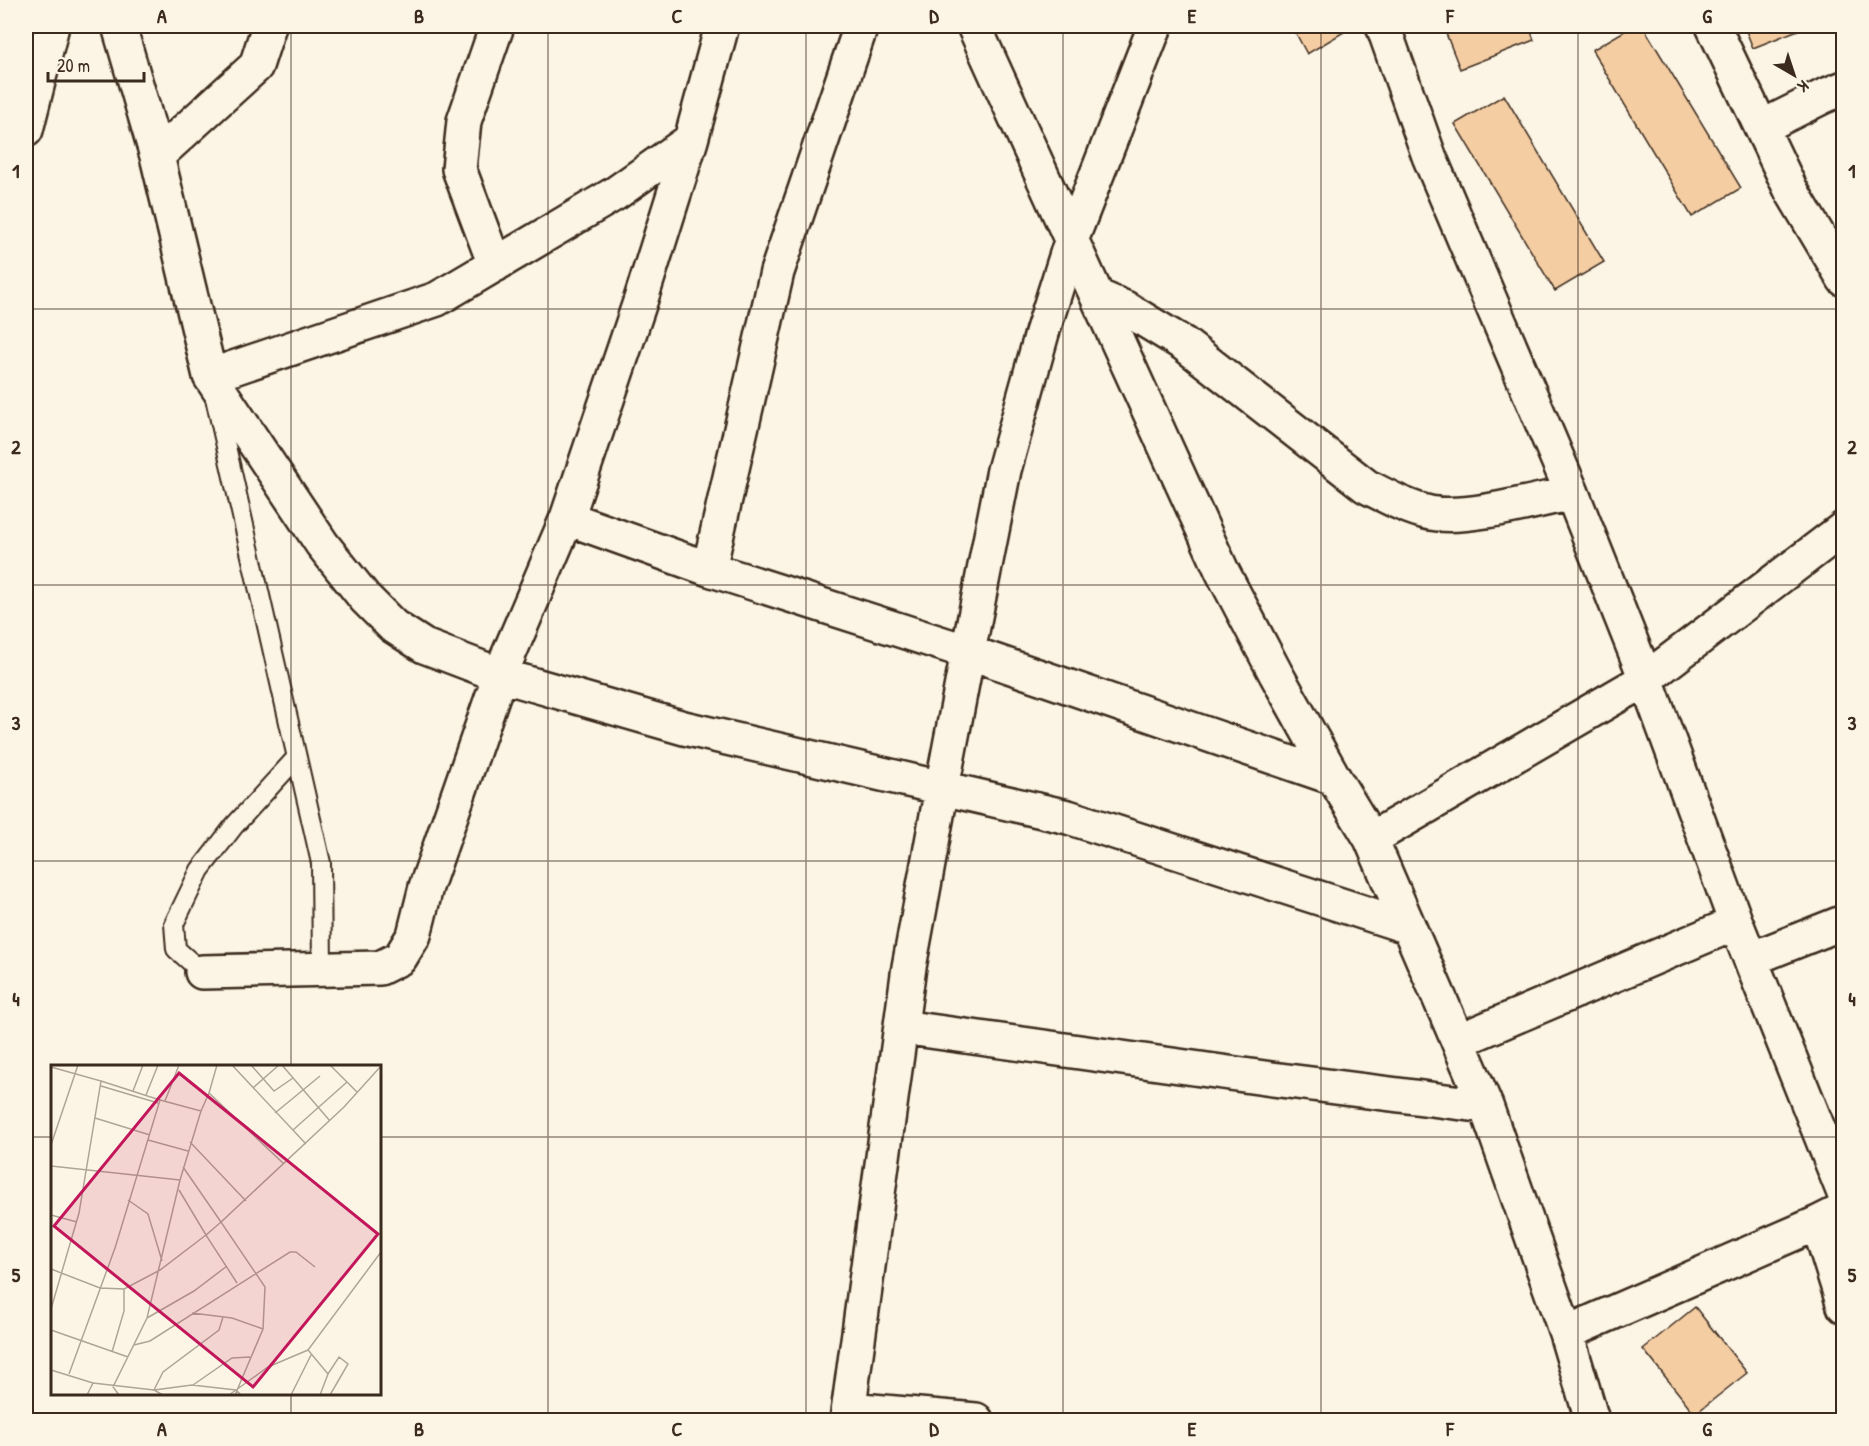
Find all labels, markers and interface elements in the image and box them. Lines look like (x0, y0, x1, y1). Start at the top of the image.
text: A (157, 2, 167, 29)
text: B (414, 2, 424, 29)
text: C (672, 2, 683, 29)
text: D (929, 2, 939, 29)
text: E (1188, 2, 1197, 29)
text: F (1445, 2, 1455, 29)
text: G (1702, 2, 1712, 29)
scale bar (48, 45, 144, 83)
north arrow (1764, 45, 1824, 105)
text: 20 m (57, 53, 90, 78)
text: K (1793, 75, 1814, 98)
text: 1 (12, 157, 20, 184)
text: 1 (1848, 157, 1856, 184)
text: 2 (11, 433, 21, 460)
text: 2 (1847, 433, 1857, 460)
text: 3 (12, 709, 21, 736)
text: 3 (1848, 709, 1857, 736)
text: 4 (12, 985, 20, 1012)
text: 4 (1848, 985, 1856, 1012)
inset map (51, 1065, 381, 1395)
text: 5 (12, 1261, 21, 1288)
text: 5 (1848, 1261, 1857, 1288)
text: A (157, 1415, 167, 1442)
text: B (414, 1415, 424, 1442)
text: C (672, 1415, 683, 1442)
text: D (929, 1415, 939, 1442)
text: E (1188, 1415, 1197, 1442)
text: F (1445, 1415, 1455, 1442)
text: G (1702, 1415, 1712, 1442)

